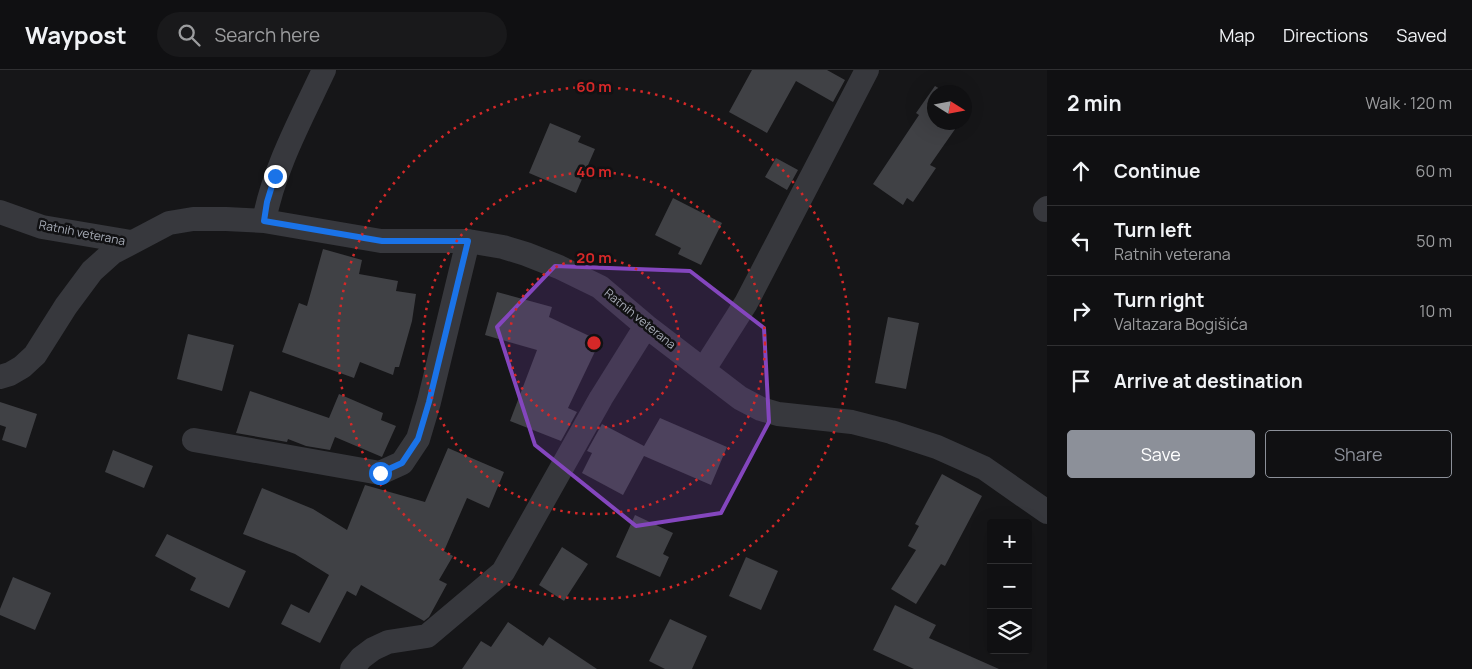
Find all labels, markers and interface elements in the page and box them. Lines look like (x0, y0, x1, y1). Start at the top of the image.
search box (157, 12, 507, 57)
text: Waypost (25, 18, 127, 51)
icon: search (175, 21, 203, 49)
text: Search here (215, 22, 320, 48)
text: Map (1219, 23, 1255, 47)
text: Directions (1283, 23, 1368, 47)
text: Saved (1396, 23, 1447, 47)
text: 60 m (576, 76, 612, 97)
north arrow (927, 85, 972, 130)
text: 2 min (1067, 89, 1122, 117)
text: Walk · 120 m (1365, 92, 1452, 114)
icon: ahead (1067, 157, 1095, 185)
text: Continue (1114, 158, 1200, 184)
text: 60 m (1416, 160, 1452, 182)
text: 40 m (576, 161, 612, 182)
route end (264, 165, 287, 188)
street label: Ratnih veterana (38, 216, 127, 249)
text: Turn left (1114, 217, 1192, 243)
icon: left (1067, 227, 1095, 255)
text: 50 m (1416, 230, 1452, 252)
text: Ratnih veterana (1114, 243, 1231, 265)
text: 20 m (576, 247, 612, 268)
street label: Ratnih veterana (601, 284, 680, 353)
text: Turn right (1114, 287, 1204, 313)
icon: right (1067, 297, 1095, 325)
text: 10 m (1419, 300, 1452, 322)
text: Valtazara Bogišića (1114, 313, 1248, 335)
centre of rings (585, 334, 603, 352)
icon: arrive (1067, 367, 1095, 395)
text: Arrive at destination (1114, 368, 1303, 394)
button: Save (1067, 430, 1255, 478)
button: Share (1265, 430, 1452, 478)
route start (369, 462, 392, 485)
map controls (987, 519, 1032, 654)
button: + (987, 519, 1032, 564)
button: − (987, 564, 1032, 609)
button: layers (987, 609, 1032, 654)

